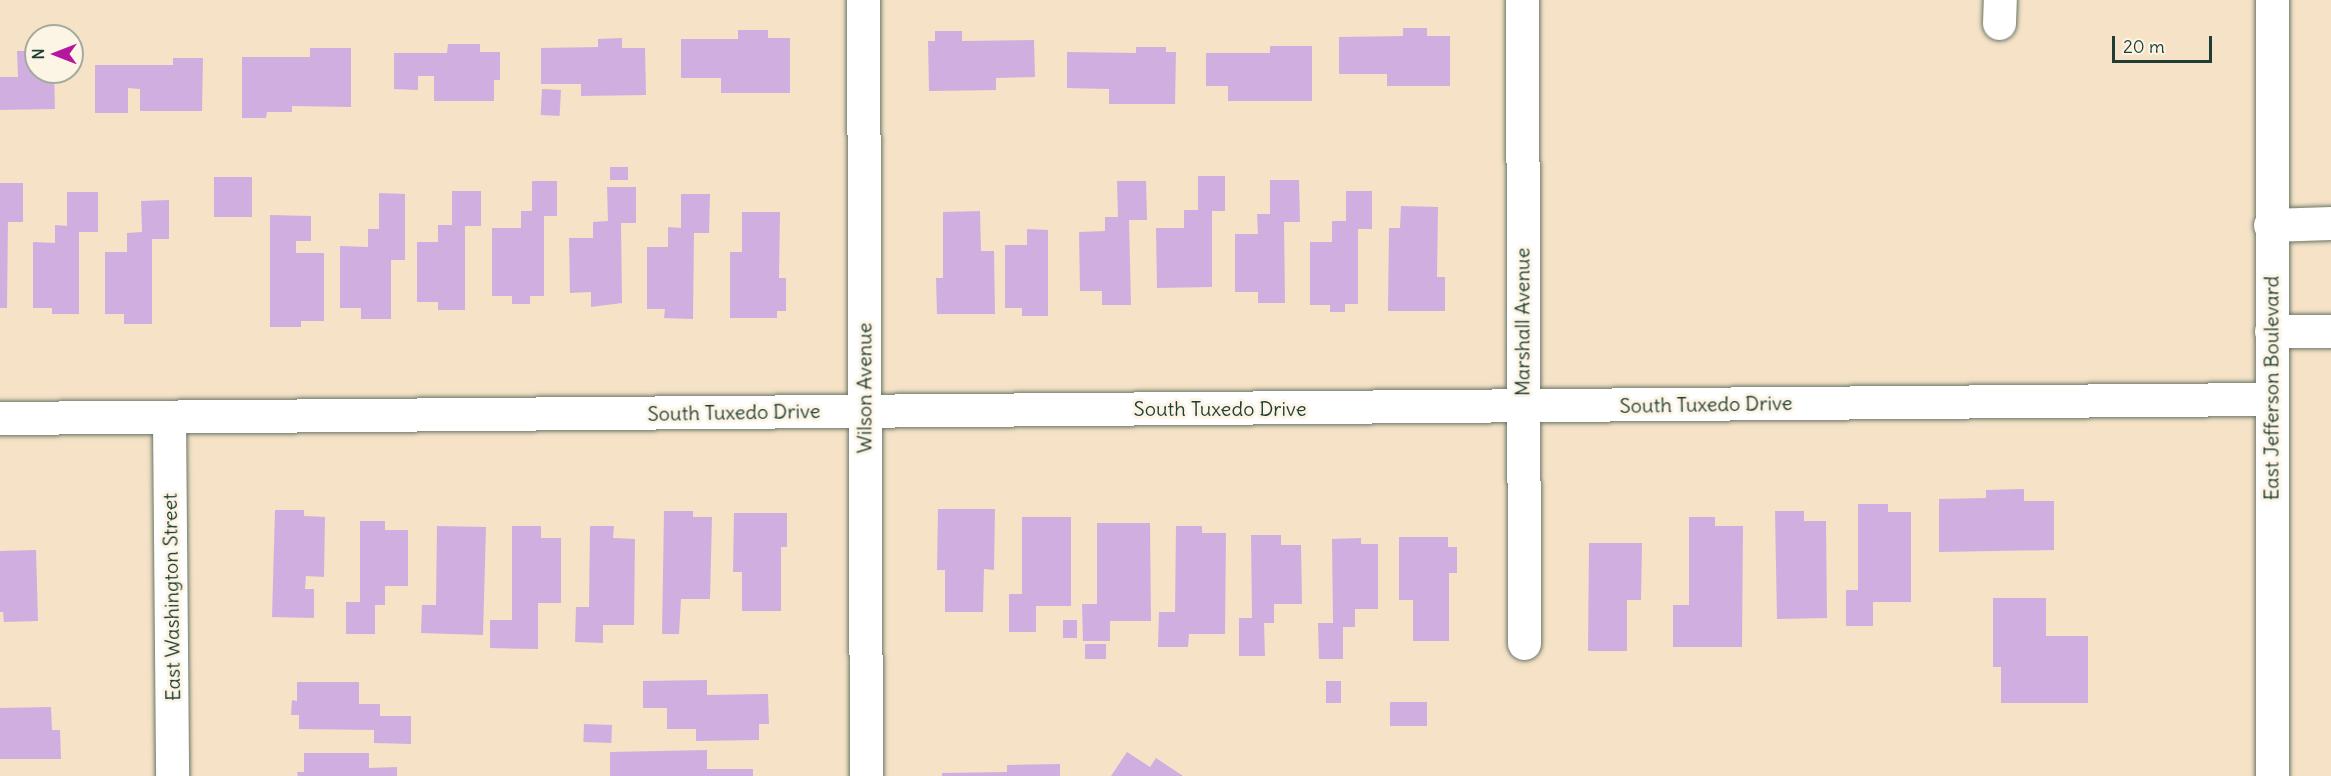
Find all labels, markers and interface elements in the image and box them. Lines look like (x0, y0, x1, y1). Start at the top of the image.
north arrow (24, 24, 84, 84)
scale bar (2115, 24, 2216, 62)
text: 20 m (2123, 35, 2165, 58)
text: N (28, 48, 48, 60)
street label: Marshall Avenue (1510, 248, 1534, 396)
street label: East Jefferson Boulevard (2259, 276, 2283, 500)
street label: Wilson Avenue (852, 323, 876, 453)
street label: South Tuxedo Drive (1619, 390, 1793, 418)
street label: South Tuxedo Drive (1134, 396, 1306, 420)
street label: South Tuxedo Drive (647, 398, 821, 426)
street label: East Washington Street (157, 493, 185, 701)

